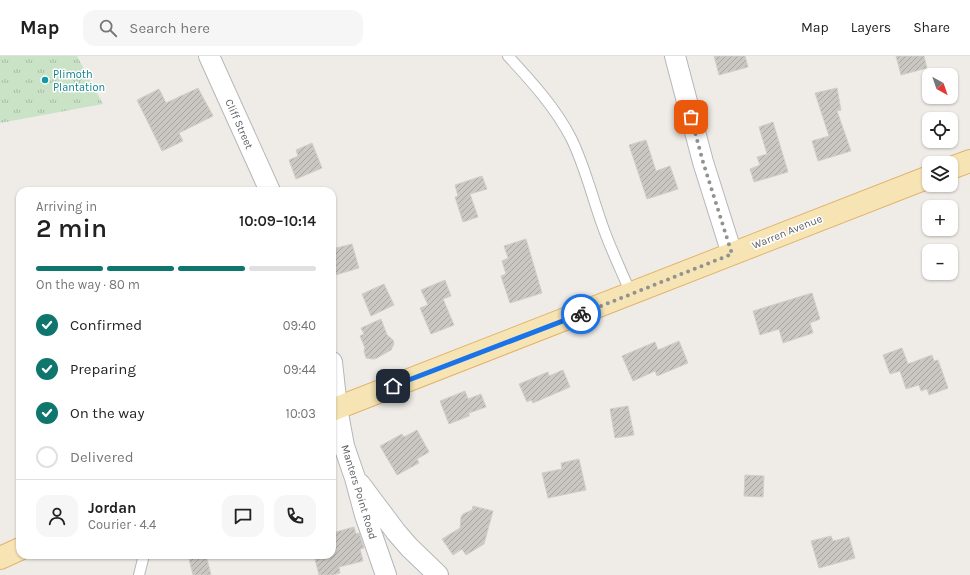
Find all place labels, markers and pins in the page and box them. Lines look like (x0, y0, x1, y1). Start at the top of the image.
place label: Plimoth Plantation (53, 68, 105, 94)
marker: Plimoth Plantation (40, 75, 50, 85)
pin (674, 100, 708, 134)
pin (376, 369, 410, 403)

